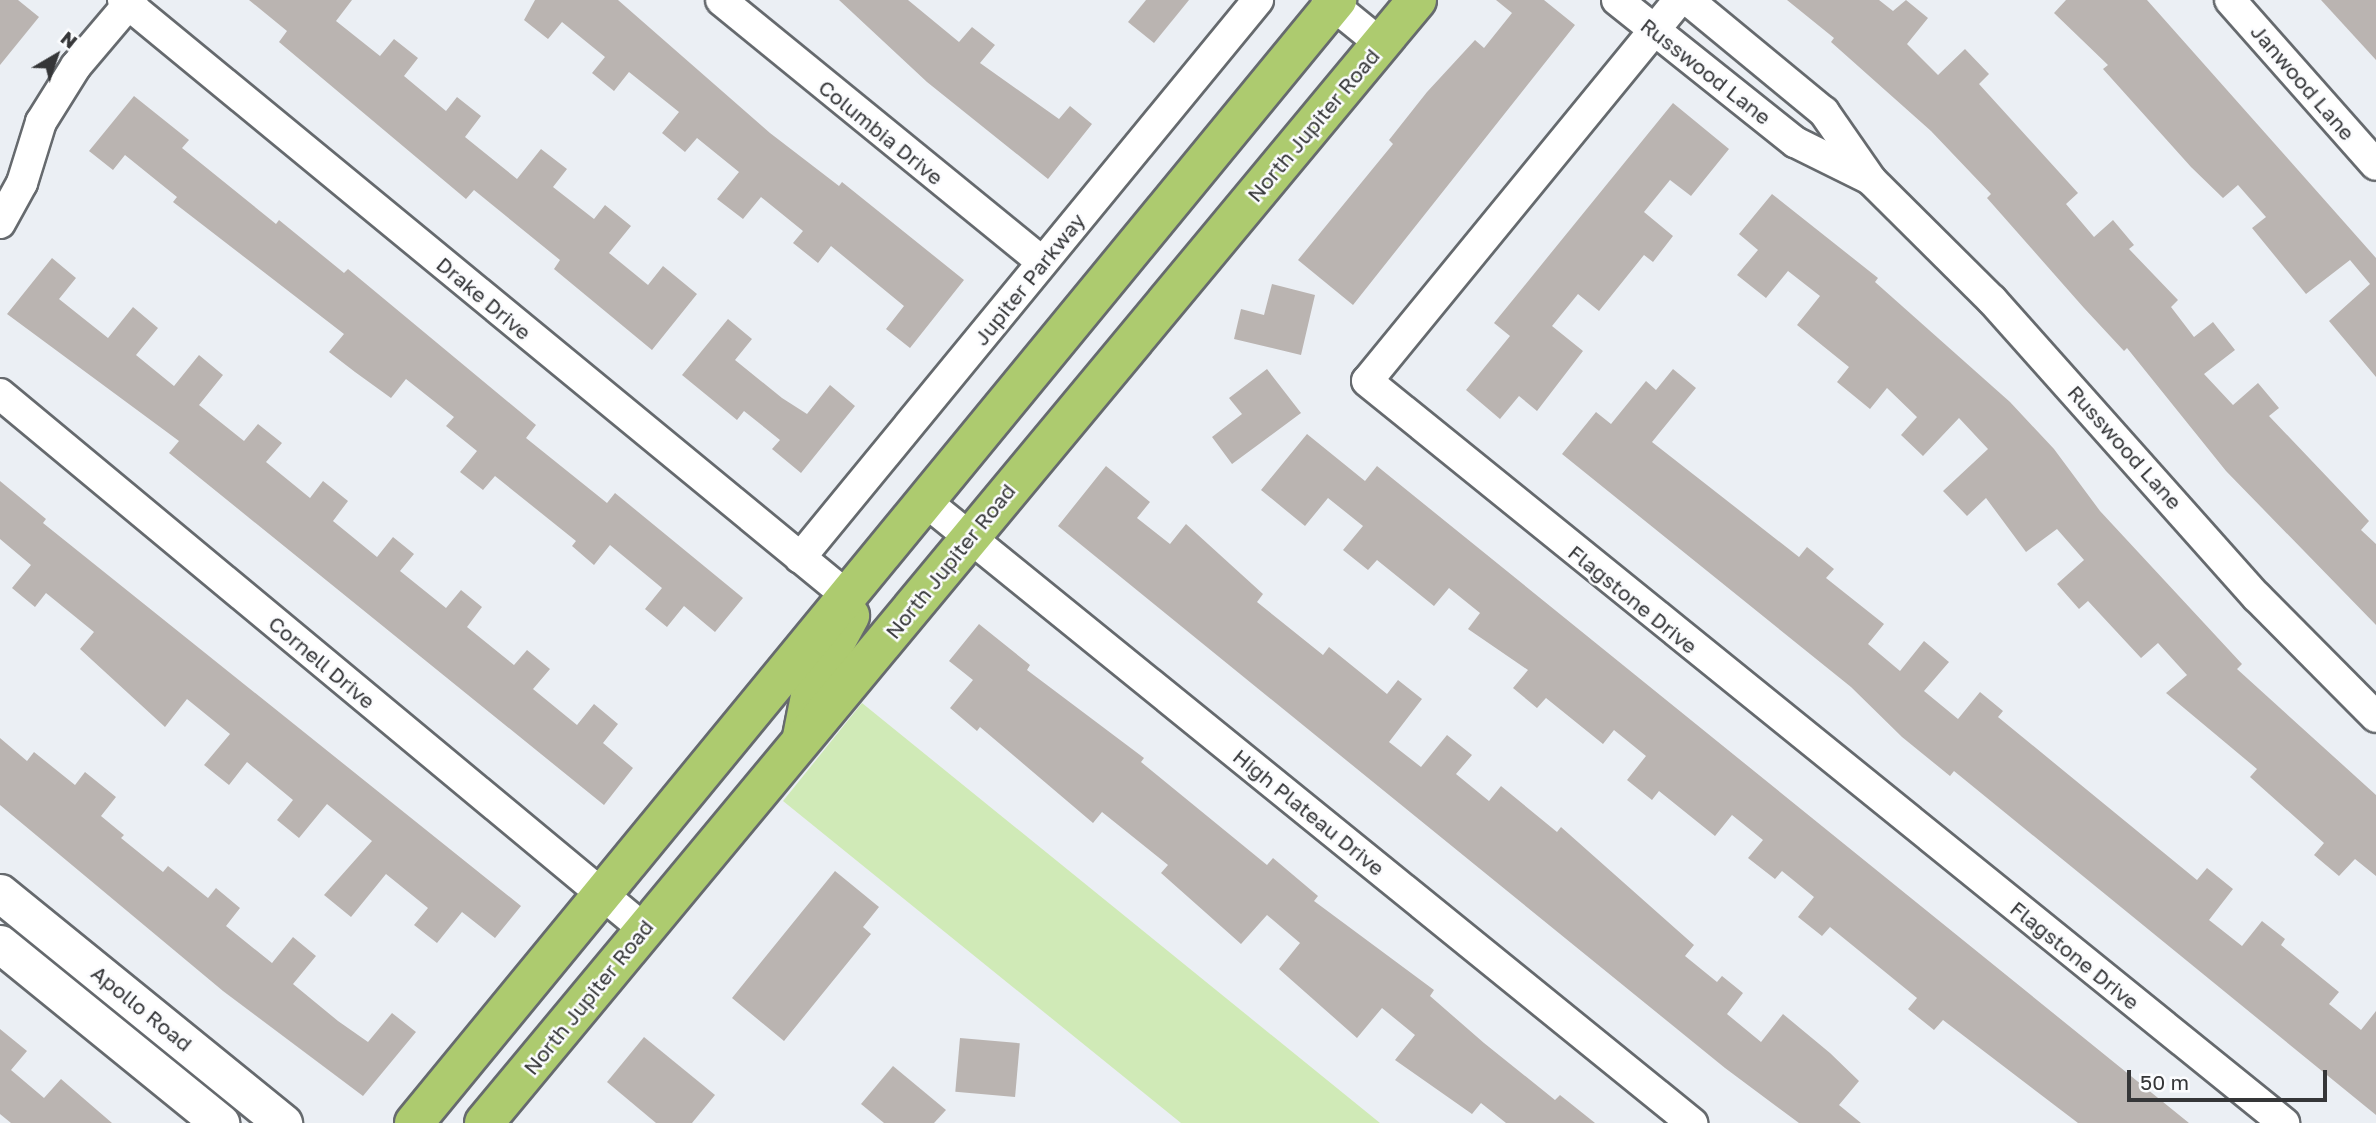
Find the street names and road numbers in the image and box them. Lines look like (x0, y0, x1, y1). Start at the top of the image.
street label: Russwood Lane (1636, 12, 1776, 130)
street label: Janwood Lane (2246, 19, 2360, 145)
street label: North Jupiter Road (1242, 43, 1384, 207)
street label: Columbia Drive (814, 74, 948, 190)
street label: Jupiter Parkway (968, 208, 1090, 350)
street label: Drake Drive (432, 251, 536, 345)
street label: Russwood Lane (2063, 380, 2187, 514)
street label: North Jupiter Road (880, 478, 1020, 644)
street label: Flagstone Drive (1563, 539, 1703, 659)
street label: Cornell Drive (264, 610, 380, 714)
street label: High Plateau Drive (1228, 743, 1390, 881)
street label: Flagstone Drive (2005, 895, 2145, 1015)
street label: North Jupiter Road (518, 914, 658, 1080)
street label: Apollo Road (87, 960, 197, 1056)

